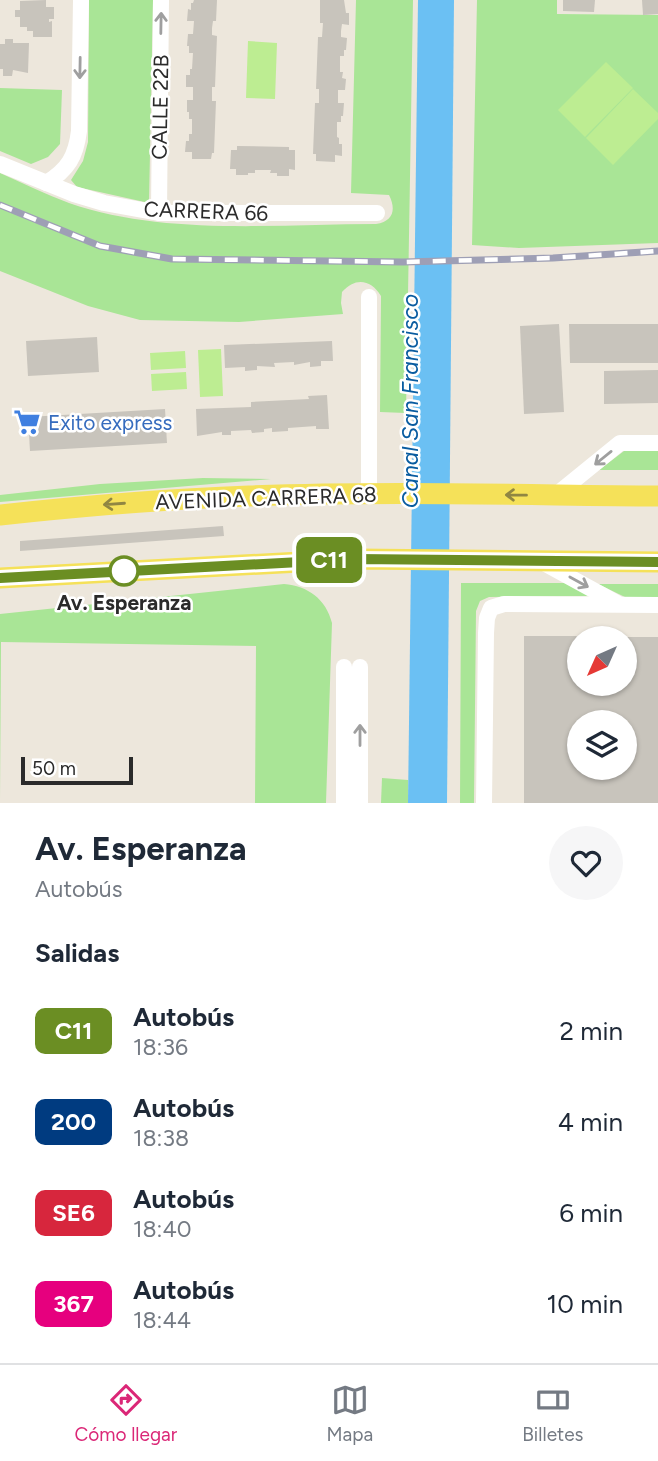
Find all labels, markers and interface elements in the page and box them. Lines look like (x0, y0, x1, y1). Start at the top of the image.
one-way arrow (154, 11, 168, 34)
street label: CALLE 22B (147, 54, 173, 160)
one-way arrow (73, 56, 87, 79)
street label: CARRERA 66 (143, 196, 269, 226)
water label: Canal San Francisco (396, 294, 424, 508)
supermarket icon: Exito express (12, 407, 42, 437)
place label: Exito express (48, 410, 172, 435)
one-way arrow (594, 450, 612, 465)
street label: AVENIDA CARRERA 68 (155, 482, 377, 514)
one-way arrow (505, 488, 528, 502)
one-way arrow (103, 497, 126, 510)
line badge: C11 (289, 537, 369, 583)
text: C11 (310, 545, 348, 574)
marker: Av. Esperanza (109, 556, 139, 586)
one-way arrow (569, 575, 589, 589)
place label: Av. Esperanza (57, 590, 191, 615)
north arrow (567, 626, 637, 696)
map controls (567, 626, 637, 780)
button: layers (567, 710, 637, 780)
one-way arrow (353, 724, 367, 747)
scale bar (21, 754, 133, 786)
text: 50 m (32, 757, 76, 780)
button: heart (549, 826, 623, 900)
text: Av. Esperanza (35, 829, 247, 868)
text: Autobús (35, 875, 122, 903)
text: Salidas (35, 937, 119, 969)
text: Autobús (133, 1001, 234, 1033)
text: 2 min (559, 1015, 623, 1047)
text: C11 (55, 1016, 92, 1045)
text: 18:36 (133, 1033, 188, 1061)
text: Autobús (133, 1092, 234, 1124)
text: 4 min (558, 1106, 623, 1138)
text: 200 (51, 1107, 96, 1136)
text: 18:38 (133, 1124, 189, 1152)
text: Autobús (133, 1183, 234, 1215)
text: 6 min (559, 1197, 623, 1229)
text: SE6 (52, 1198, 95, 1227)
text: 18:40 (133, 1215, 191, 1243)
text: Autobús (133, 1274, 234, 1306)
text: 10 min (547, 1288, 623, 1320)
text: 367 (53, 1289, 94, 1318)
text: 18:44 (133, 1306, 191, 1334)
tab: Cómo llegar (75, 1381, 177, 1446)
tab: Mapa (326, 1381, 373, 1446)
tab: Billetes (522, 1381, 583, 1446)

